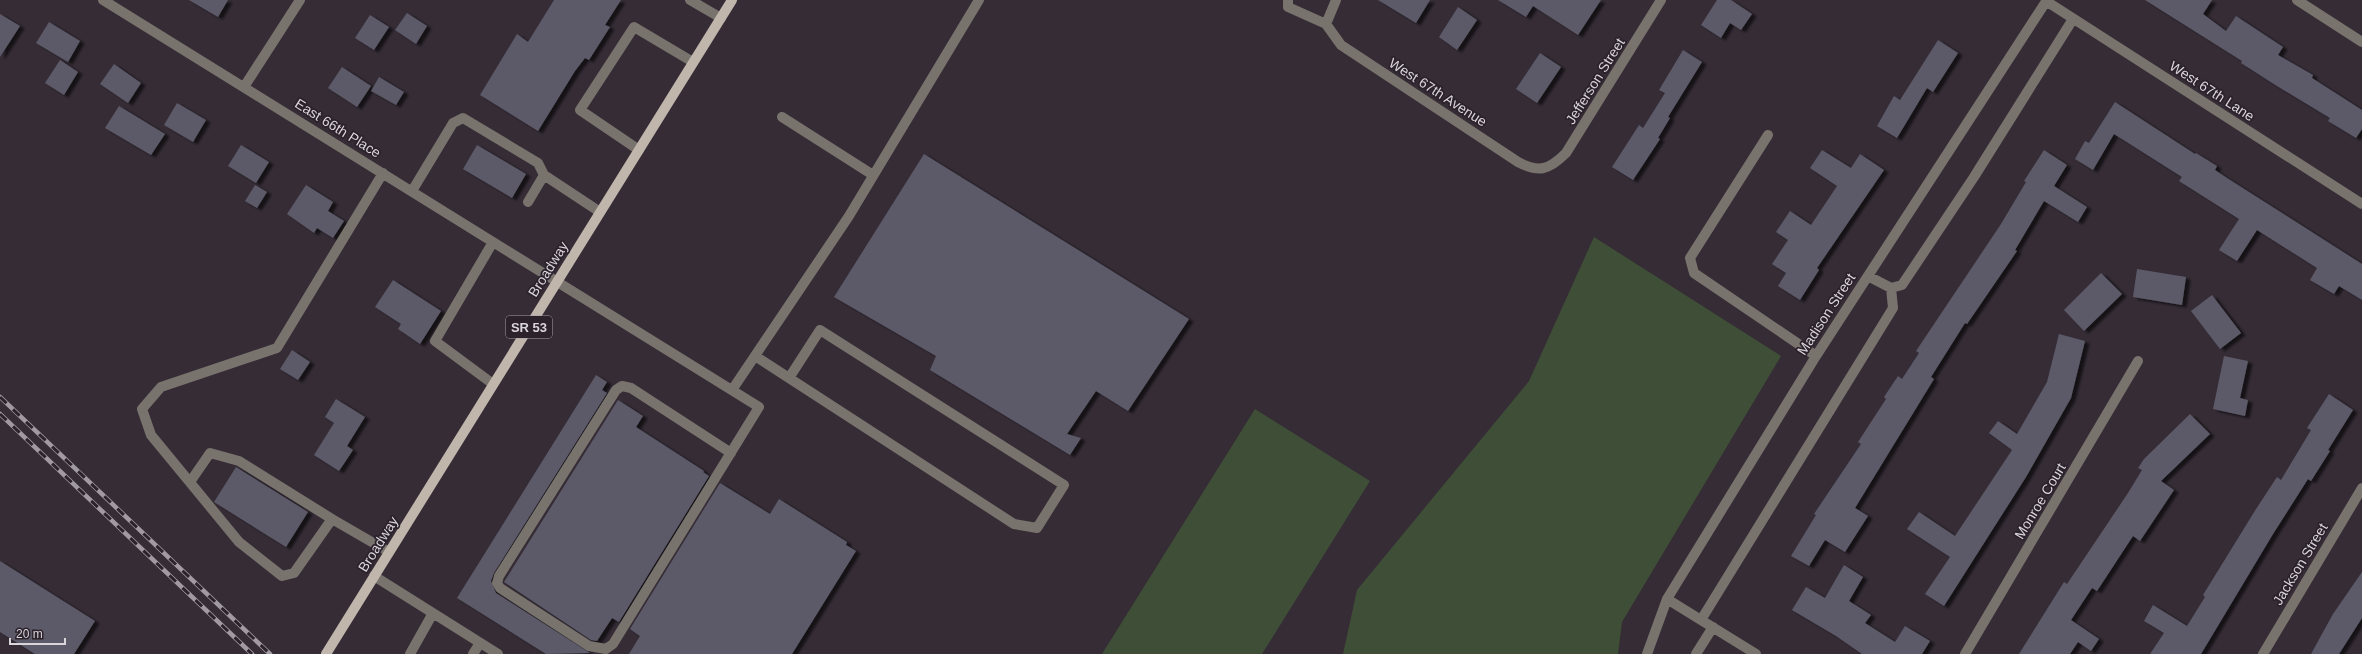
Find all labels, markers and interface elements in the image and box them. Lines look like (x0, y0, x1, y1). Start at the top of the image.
street label: Jefferson Street (1562, 35, 1628, 127)
street label: West 67th Avenue (1386, 54, 1490, 130)
street label: West 67th Lane (2167, 58, 2258, 124)
street label: East 66th Place (292, 95, 384, 161)
street label: Broadway (525, 238, 571, 300)
street label: Madison Street (1794, 270, 1858, 358)
road number: SR 53 (506, 316, 552, 338)
street label: Monroe Court (2011, 460, 2069, 542)
street label: Broadway (355, 513, 401, 575)
street label: Jackson Street (2269, 520, 2331, 608)
scale bar (10, 620, 65, 646)
text: 20 m (16, 627, 43, 641)

